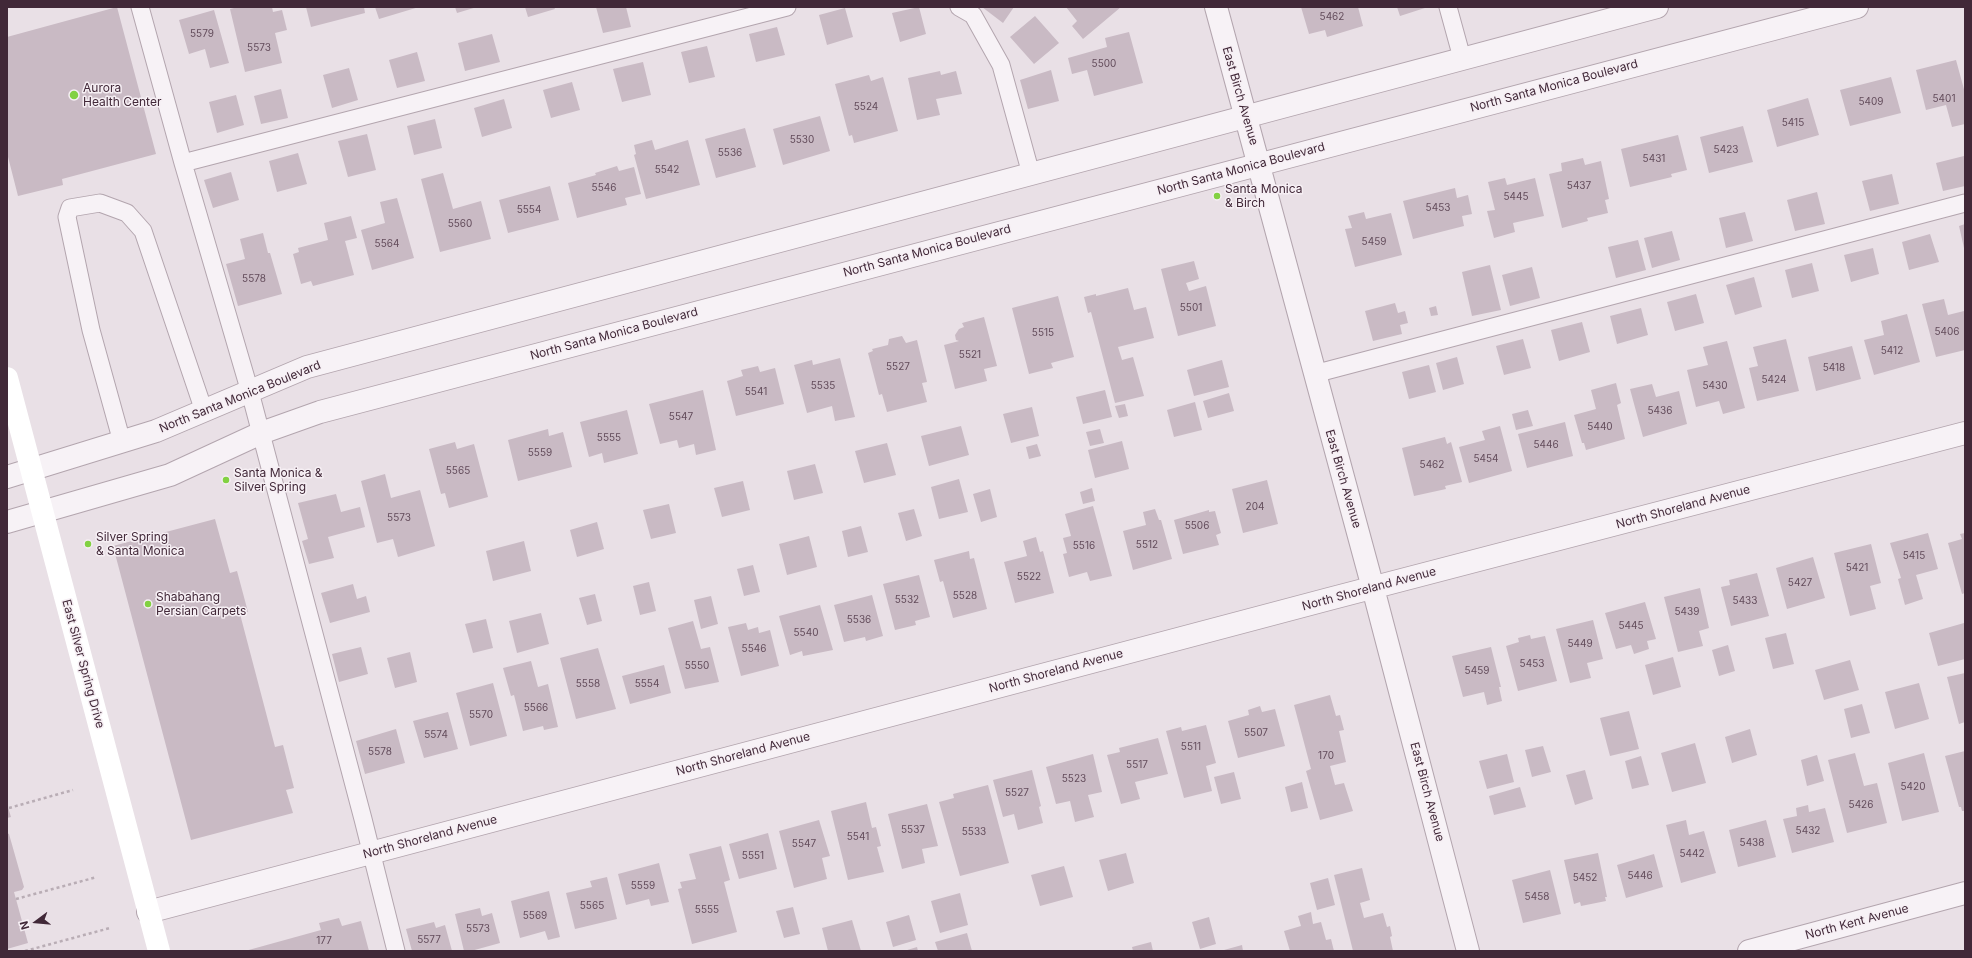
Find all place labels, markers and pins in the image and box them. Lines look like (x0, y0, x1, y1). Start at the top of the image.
place label: Aurora Health Center (83, 81, 161, 109)
marker: Aurora Health Center (68, 89, 80, 101)
place label: Santa Monica & Birch (1225, 182, 1302, 210)
marker: Santa Monica & Birch (1212, 191, 1222, 201)
place label: Santa Monica & Silver Spring (234, 466, 322, 494)
marker: Santa Monica & Silver Spring (221, 475, 231, 485)
place label: Silver Spring & Santa Monica (96, 530, 184, 558)
marker: Silver Spring & Santa Monica (83, 539, 93, 549)
place label: Shabahang Persian Carpets (156, 590, 246, 618)
marker: Shabahang Persian Carpets (143, 599, 153, 609)

